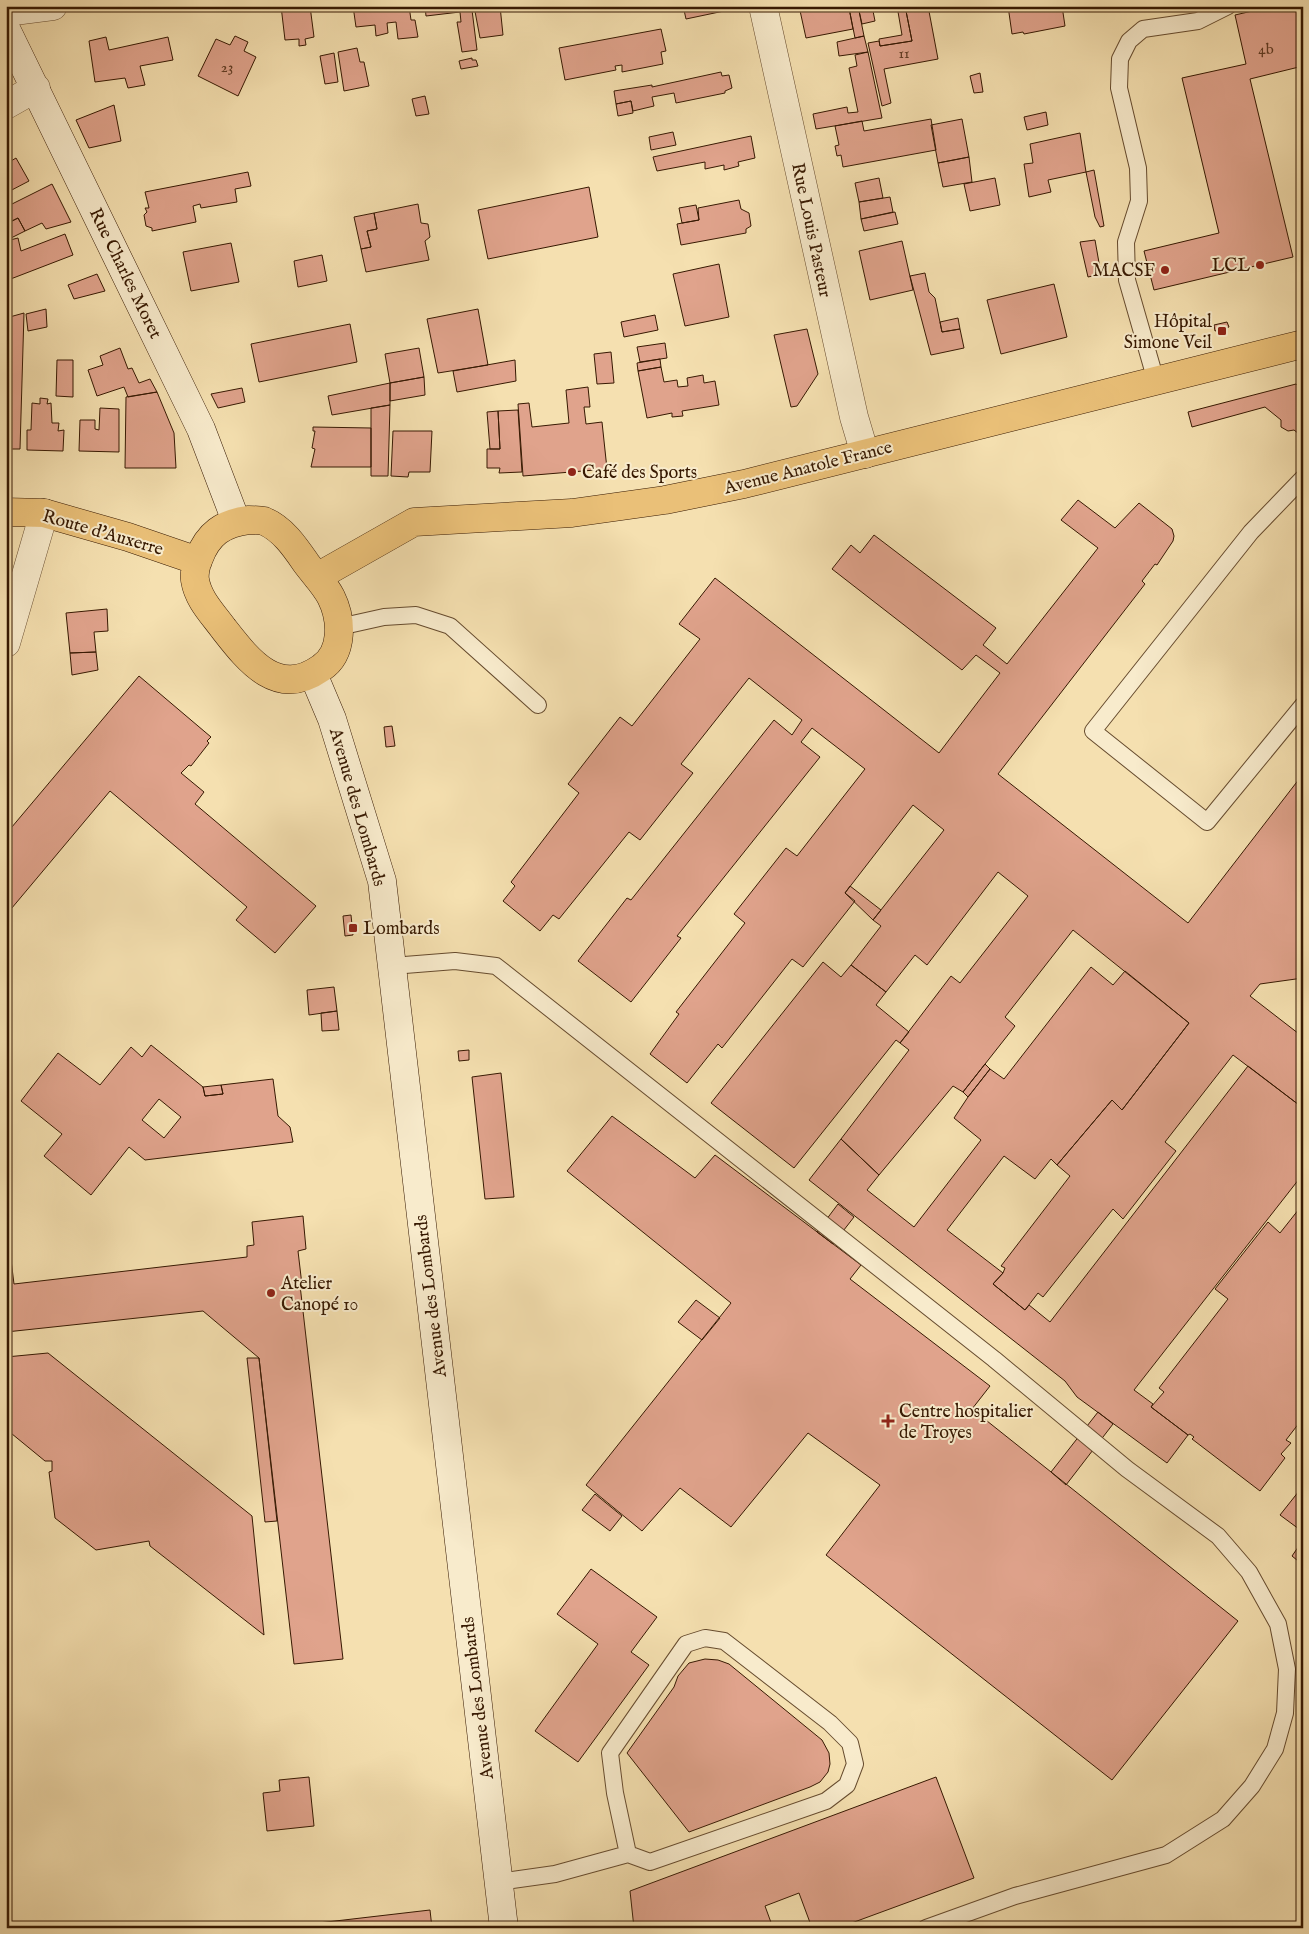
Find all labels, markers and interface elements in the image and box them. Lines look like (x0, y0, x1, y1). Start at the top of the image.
house number: 4b (1258, 40, 1274, 59)
house number: 11 (898, 44, 910, 63)
house number: 23 (221, 58, 233, 77)
street label: Rue Louis Pasteur (785, 161, 836, 300)
street label: Rue Charles Moret (83, 204, 166, 343)
place label: LCL (1212, 255, 1250, 278)
marker: LCL (1254, 259, 1266, 271)
place label: MACSF (1093, 260, 1156, 283)
marker: MACSF (1159, 264, 1171, 276)
place label: Hôpital Simone Veil (1124, 311, 1212, 355)
marker: Hôpital Simone Veil (1216, 325, 1228, 337)
street label: Avenue Anatole France (721, 436, 895, 501)
place label: Café des Sports (582, 462, 697, 485)
marker: Café des Sports (566, 466, 578, 478)
street label: Route d'Auxerre (40, 505, 166, 562)
street label: Avenue des Lombards (323, 725, 390, 889)
place label: Lombards (363, 918, 439, 941)
marker: Lombards (347, 922, 359, 934)
street label: Avenue des Lombards (410, 1213, 453, 1379)
place label: Atelier Canopé 10 (280, 1273, 358, 1317)
marker: Atelier Canopé 10 (265, 1287, 277, 1299)
place label: Centre hospitalier de Troyes (899, 1401, 1034, 1445)
marker: Centre hospitalier de Troyes (881, 1414, 895, 1428)
street label: Avenue des Lombards (457, 1615, 500, 1781)

